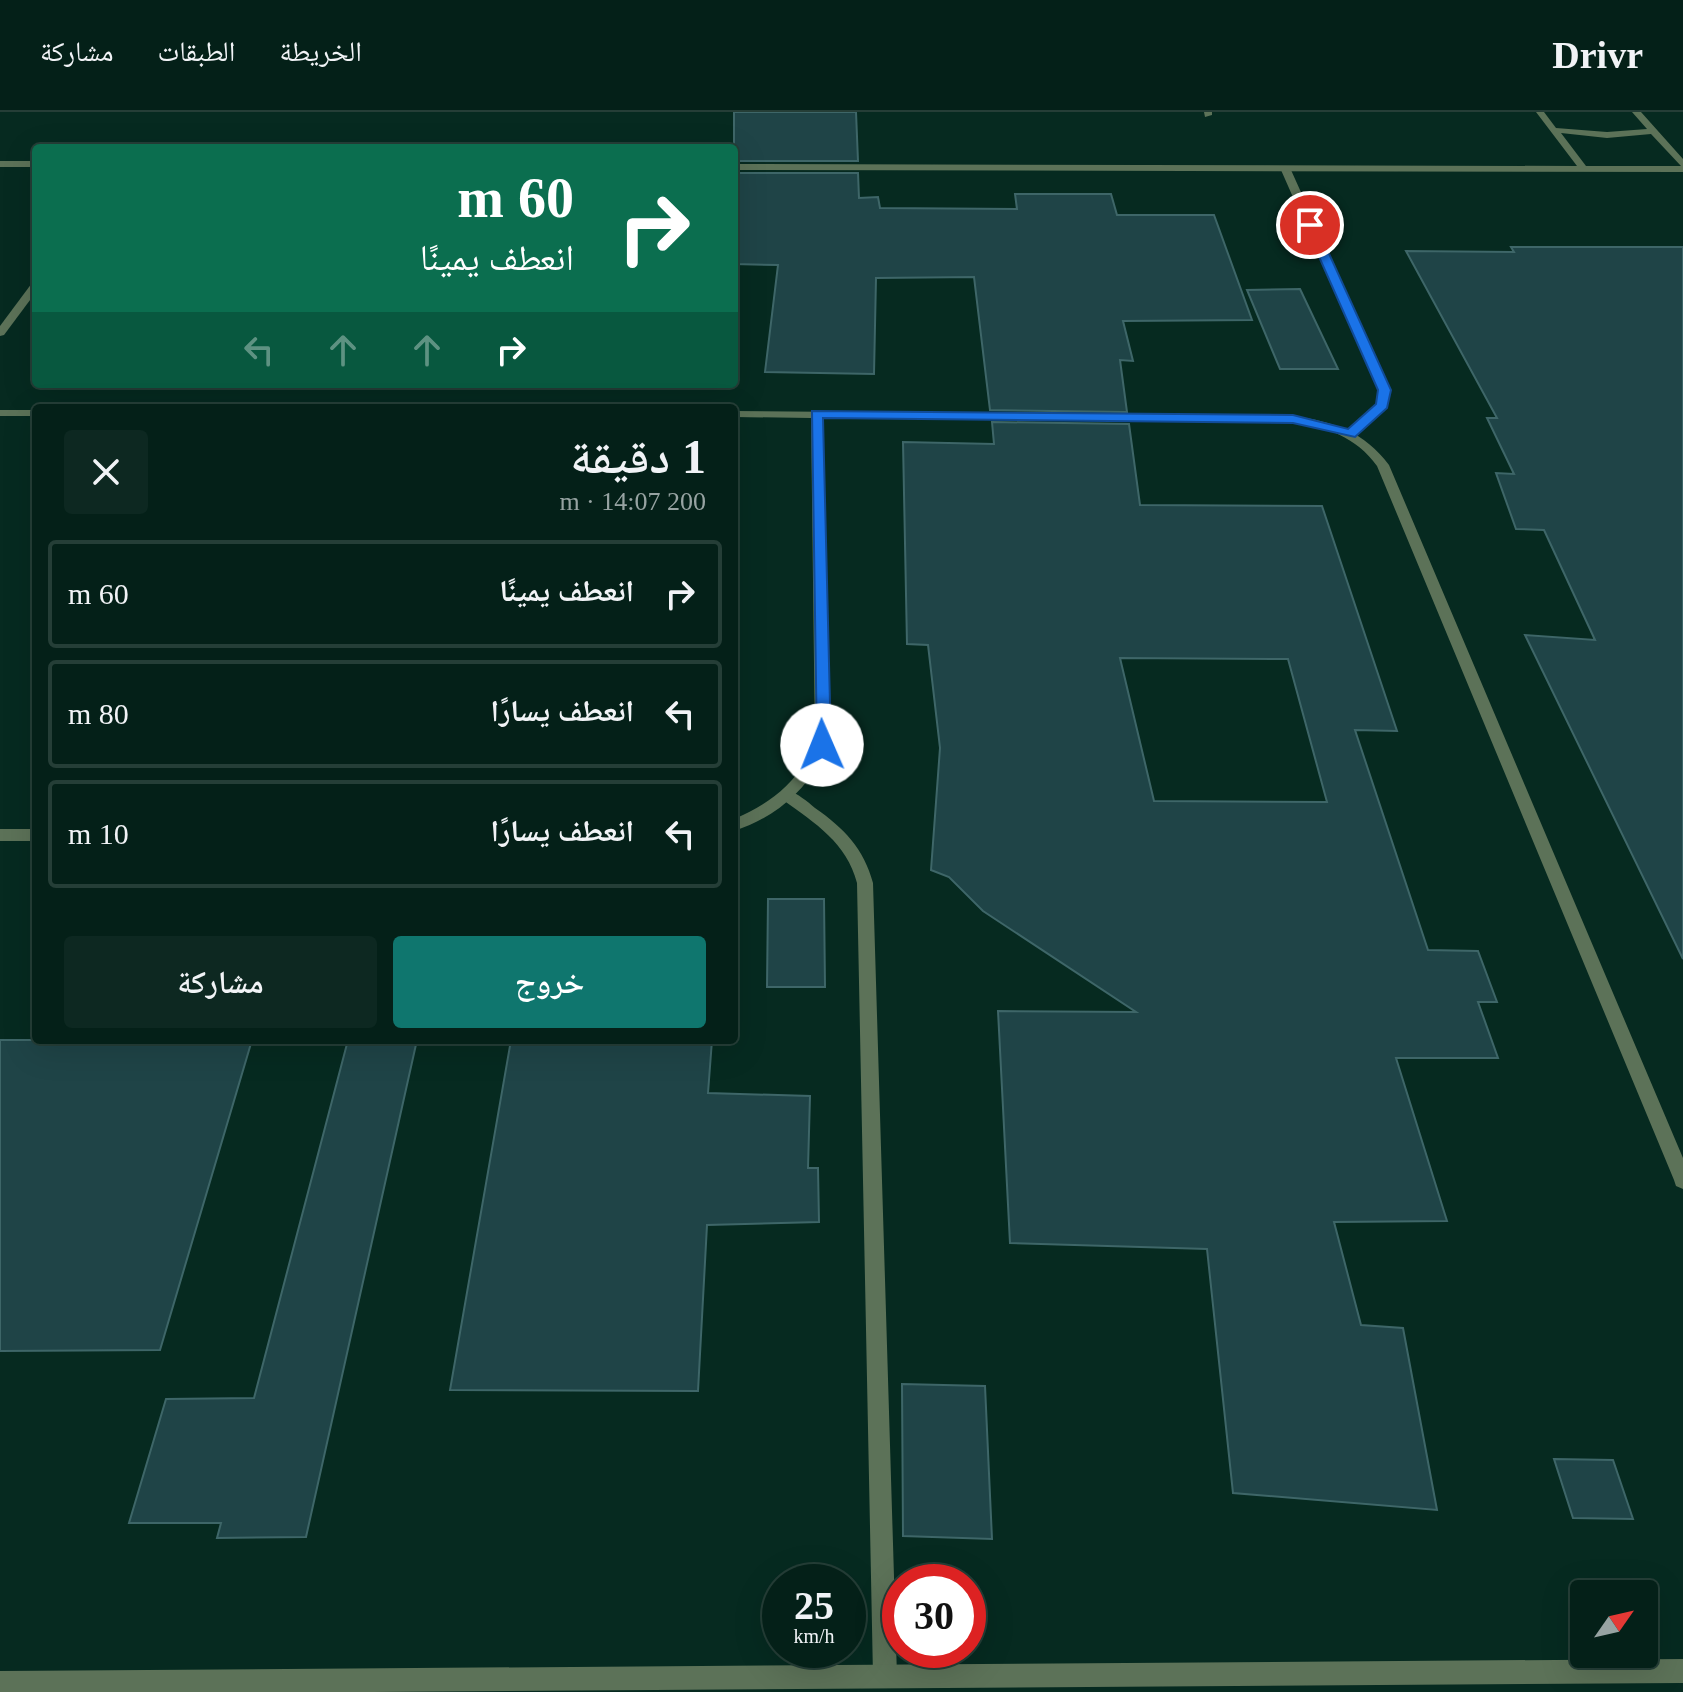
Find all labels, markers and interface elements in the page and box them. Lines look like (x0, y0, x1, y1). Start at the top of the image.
text: Drivr (1552, 34, 1643, 76)
text: مشاركة (40, 36, 114, 67)
text: الطبقات (158, 36, 235, 67)
text: الخريطة (279, 36, 362, 67)
text: 60 m (457, 167, 574, 229)
icon: right (602, 176, 706, 280)
pin (1276, 191, 1344, 259)
icon: arrive (1288, 203, 1332, 247)
text: انعطف يمينًا (420, 238, 574, 278)
icon: left (237, 328, 281, 372)
icon: ahead (321, 328, 365, 372)
icon: ahead (405, 328, 449, 372)
icon: right (489, 328, 533, 372)
button: close (64, 430, 148, 514)
text: 1 دقيقة (570, 430, 706, 483)
text: 200 m · 14:07 (559, 487, 706, 516)
icon: right (658, 572, 702, 616)
text: انعطف يمينًا (499, 574, 634, 607)
text: 60 m (68, 577, 129, 610)
icon: left (658, 692, 702, 736)
text: انعطف يسارًا (490, 694, 634, 727)
text: 80 m (68, 697, 129, 730)
position arrow (780, 703, 864, 787)
icon: left (658, 812, 702, 856)
text: انعطف يسارًا (490, 814, 634, 847)
text: 10 m (68, 817, 129, 850)
button: مشاركة (64, 936, 377, 1028)
button: خروج (393, 936, 706, 1028)
speed limit sign: 30 (882, 1564, 986, 1668)
north arrow (1570, 1580, 1658, 1668)
map controls (1570, 1580, 1658, 1668)
text: 25 (794, 1583, 834, 1628)
text: km/h (793, 1625, 835, 1647)

